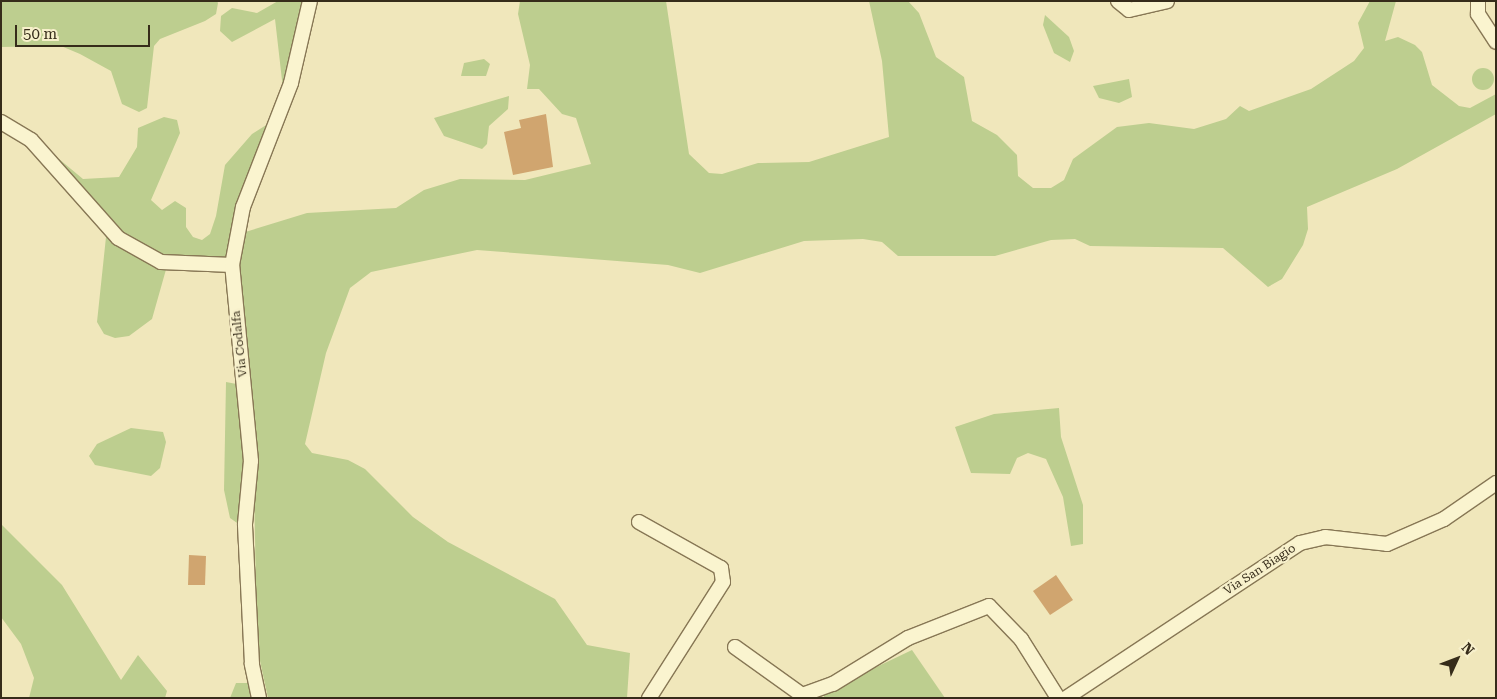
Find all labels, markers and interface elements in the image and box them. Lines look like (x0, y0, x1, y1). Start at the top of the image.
scale bar (18, 15, 152, 47)
text: 50 m (23, 25, 57, 43)
street label: Via Codalfa (229, 310, 251, 378)
street label: Via San Biagio (1221, 541, 1299, 599)
north arrow (1432, 634, 1482, 684)
text: N (1458, 639, 1477, 658)

